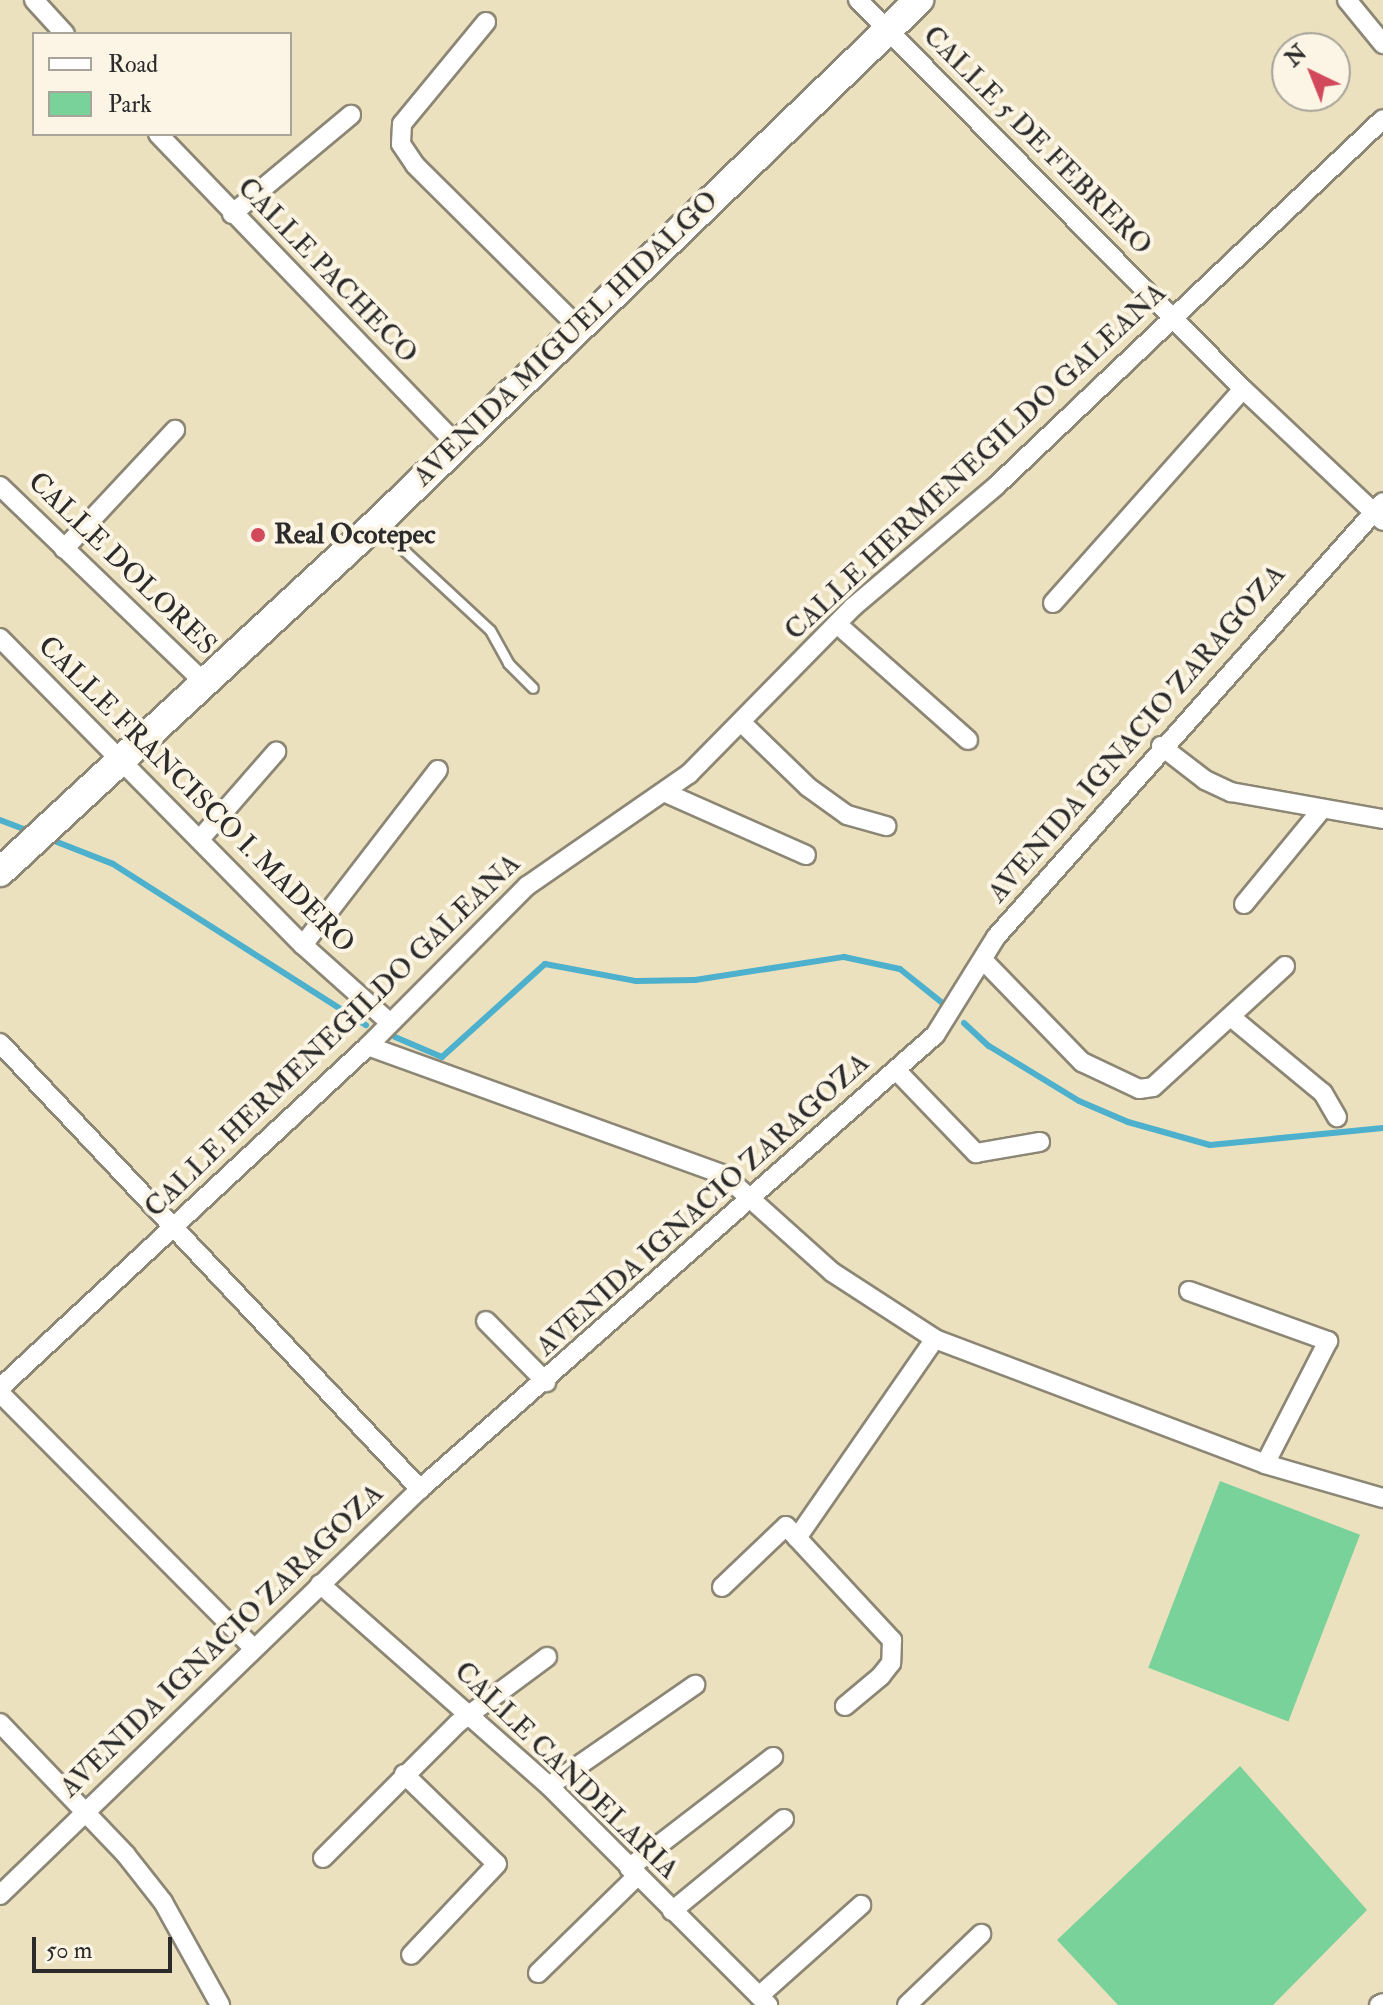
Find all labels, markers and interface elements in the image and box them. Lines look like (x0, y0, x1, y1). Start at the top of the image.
street label: CALLE 5 DE FEBRERO (915, 19, 1159, 263)
legend (32, 32, 292, 136)
north arrow (1271, 32, 1351, 112)
text: N (1279, 39, 1313, 73)
text: Road (108, 49, 158, 80)
text: Park (108, 89, 152, 120)
street label: CALLE PACHECO (230, 171, 424, 371)
street label: AVENIDA MIGUEL HIDALGO (406, 184, 726, 494)
street label: CALLE HERMENEGILDO GALEANA (778, 276, 1174, 648)
street label: CALLE DOLORES (21, 465, 223, 663)
place label: Real Ocotepec (274, 518, 436, 552)
marker: Real Ocotepec (249, 526, 267, 544)
street label: AVENIDA IGNACIO ZARAGOZA (981, 558, 1293, 910)
street label: CALLE FRANCISCO I. MADERO (31, 630, 361, 960)
street label: CALLE HERMENEGILDO GALEANA (138, 847, 528, 1225)
street label: AVENIDA IGNACIO ZARAGOZA (530, 1046, 876, 1364)
street label: AVENIDA IGNACIO ZARAGOZA (53, 1477, 391, 1805)
street label: CALLE CANDELARIA (447, 1655, 685, 1887)
scale bar (36, 1921, 176, 1971)
text: 50 m (46, 1935, 92, 1966)

